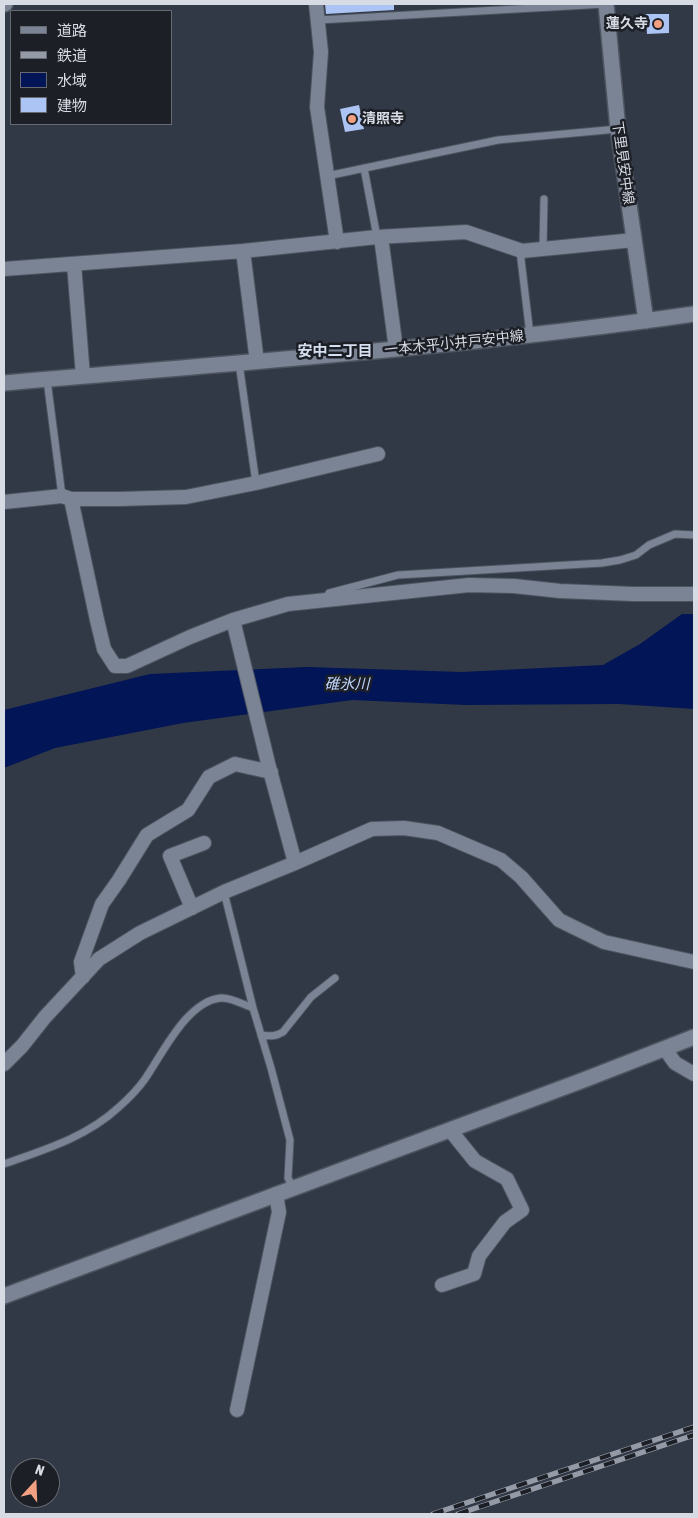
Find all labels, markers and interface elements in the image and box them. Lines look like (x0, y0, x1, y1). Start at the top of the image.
legend (10, 10, 172, 125)
place label: 蓮久寺 (606, 16, 648, 32)
marker: 蓮久寺 (652, 18, 664, 30)
text: 道路 (57, 22, 87, 39)
text: 鉄道 (57, 47, 87, 64)
text: 水域 (57, 72, 87, 89)
text: 建物 (57, 97, 87, 114)
place label: 清照寺 (362, 111, 404, 127)
marker: 清照寺 (346, 113, 358, 125)
street label: 下里見安中線 (609, 120, 637, 206)
street label: 一本木平小井戸安中線 (384, 327, 524, 359)
district label: 安中二丁目 (298, 342, 372, 360)
water label: 碓氷川 (325, 675, 369, 693)
north arrow (10, 1458, 60, 1508)
text: N (33, 1461, 46, 1479)

